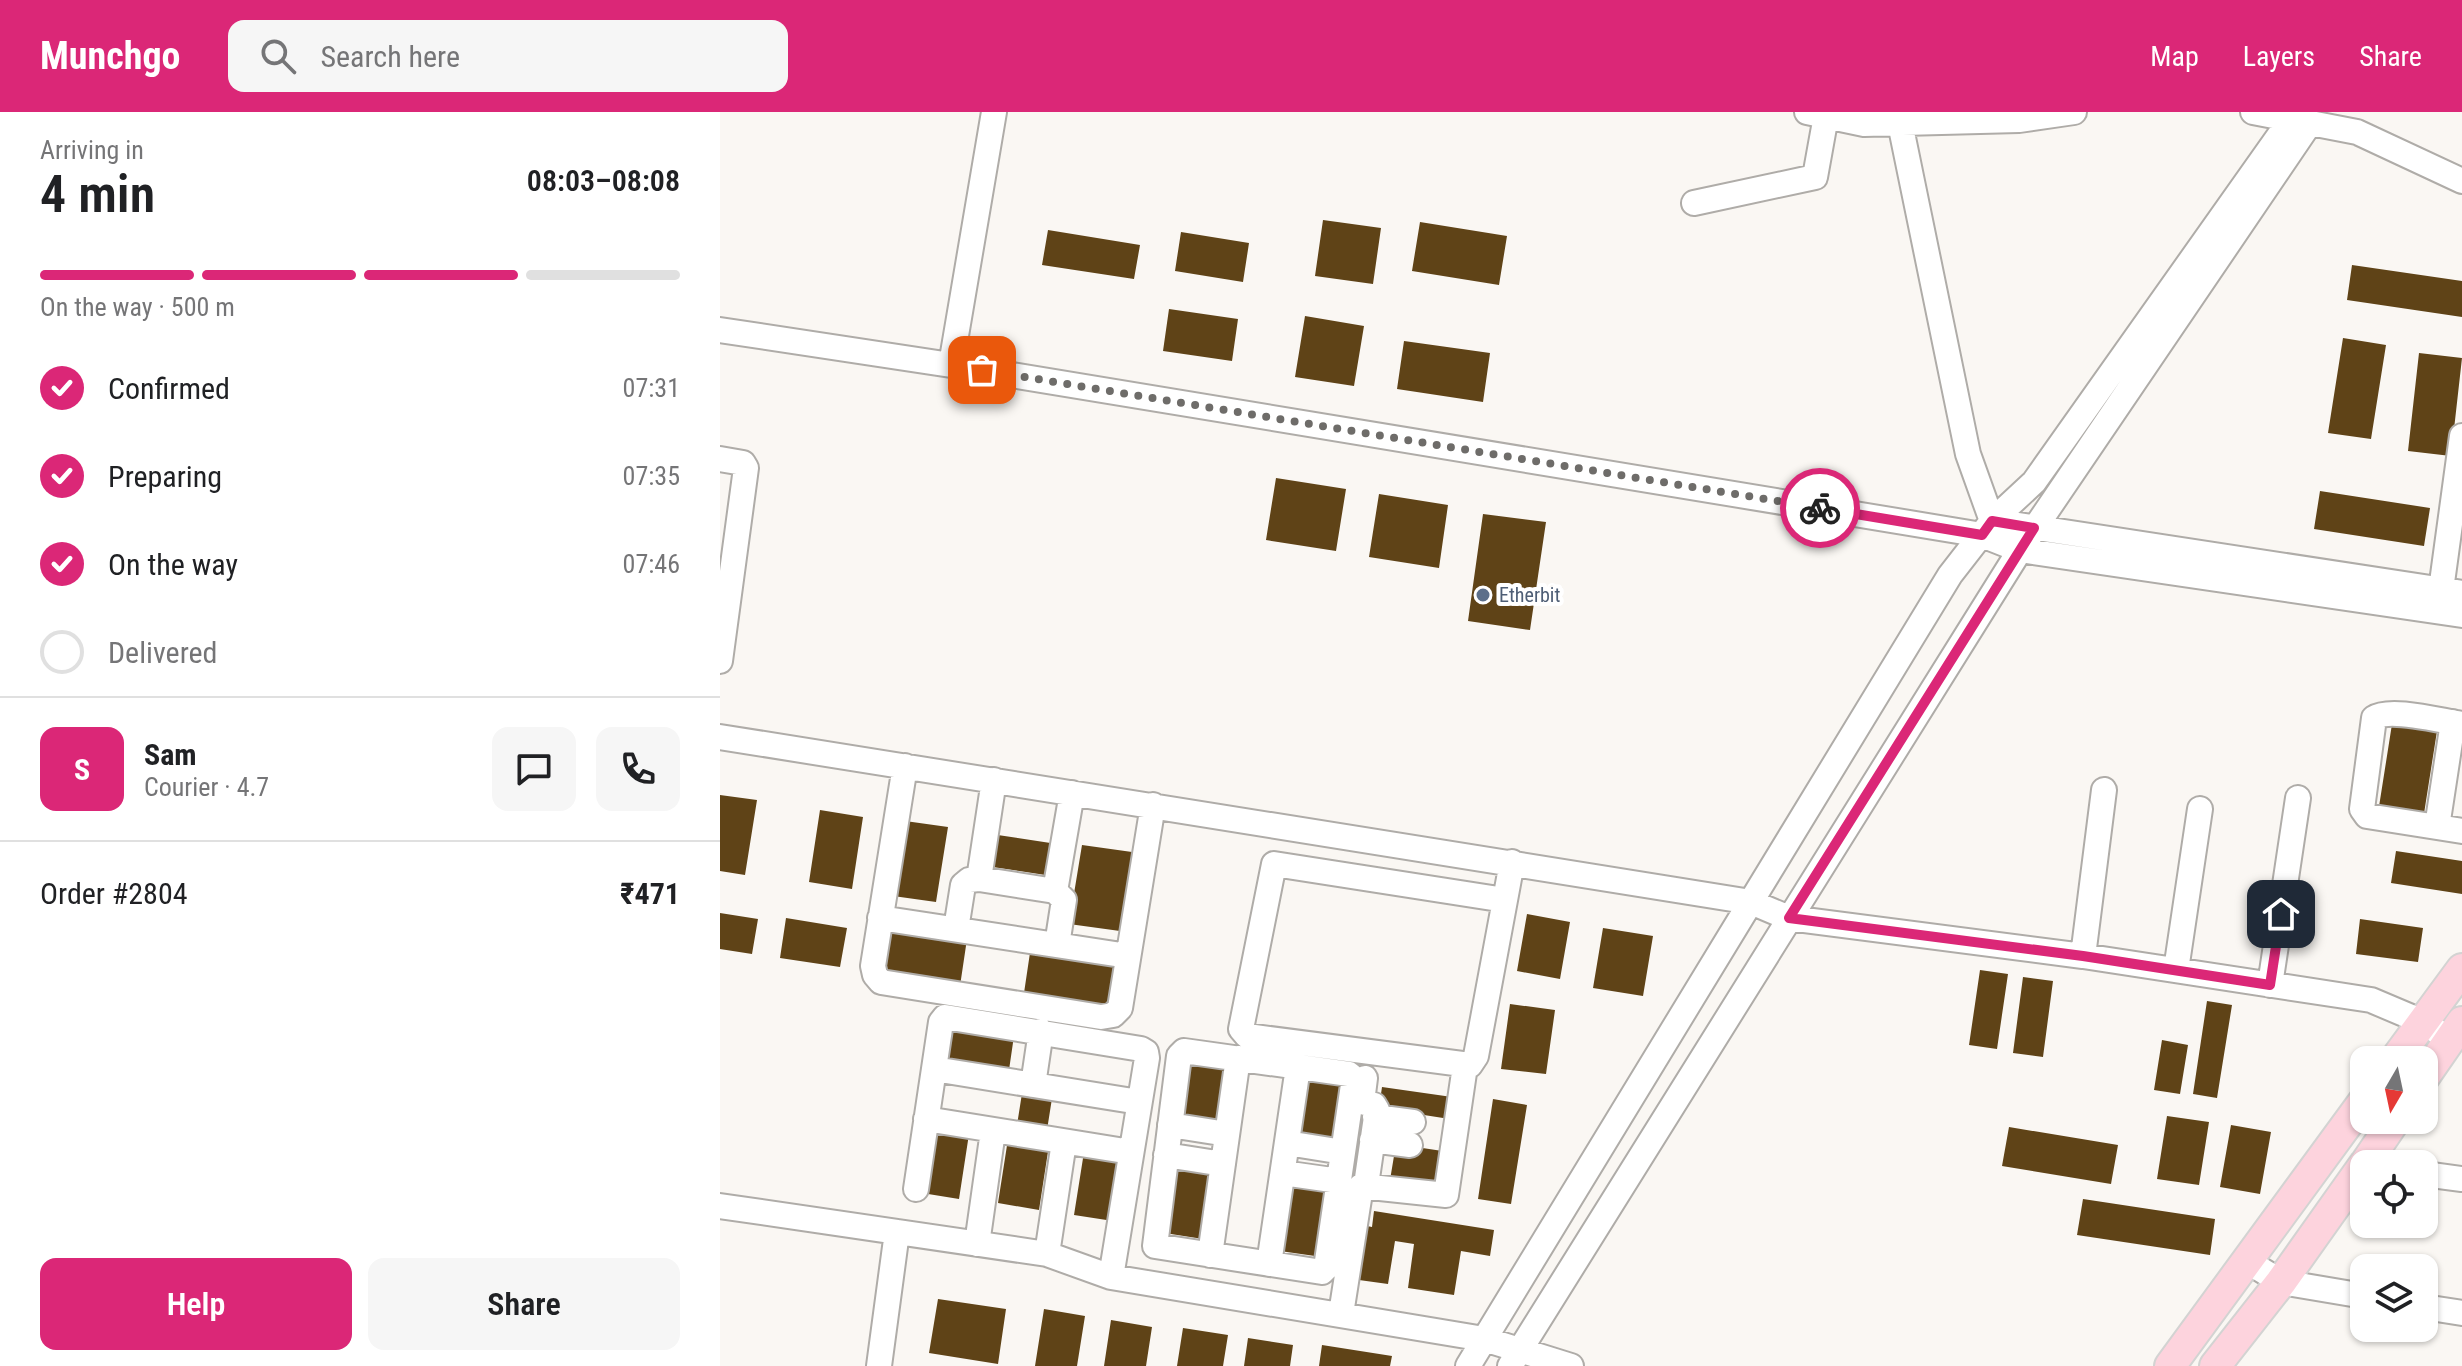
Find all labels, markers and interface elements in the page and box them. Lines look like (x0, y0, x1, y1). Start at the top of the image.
search box (228, 20, 788, 92)
text: Munchgo (40, 34, 180, 78)
icon: search (256, 34, 300, 78)
text: Search here (320, 39, 460, 74)
text: Map (2150, 40, 2199, 73)
text: Layers (2243, 40, 2315, 73)
text: Share (2359, 40, 2422, 73)
text: Arriving in (40, 135, 144, 165)
text: 08:03–08:08 (527, 163, 680, 198)
text: 4 min (40, 164, 155, 225)
text: On the way · 500 m (40, 292, 235, 322)
pin (948, 336, 1016, 404)
icon: bag (960, 348, 1004, 392)
icon: check (40, 366, 84, 410)
text: Confirmed (108, 371, 230, 406)
text: 07:31 (623, 373, 680, 403)
icon: check (40, 454, 84, 498)
text: Preparing (108, 459, 222, 494)
text: 07:35 (623, 461, 680, 491)
courier (1780, 468, 1860, 548)
icon: bike (1798, 486, 1842, 530)
icon: check (40, 542, 84, 586)
text: On the way (108, 547, 238, 582)
text: 07:46 (623, 549, 680, 579)
place label: Etherbit (1499, 583, 1560, 607)
marker: Etherbit (1474, 586, 1492, 604)
text: Delivered (108, 635, 217, 670)
button: chat (492, 727, 576, 811)
button: phone (596, 727, 680, 811)
text: Sam (144, 737, 197, 772)
text: S (74, 752, 90, 787)
text: Courier · 4.7 (144, 772, 269, 802)
text: Order #2804 (40, 876, 188, 911)
text: ₹471 (620, 876, 680, 911)
pin (2247, 880, 2315, 948)
icon: home (2259, 892, 2303, 936)
north arrow (2350, 1046, 2438, 1134)
map controls (2350, 1046, 2438, 1342)
button: locate (2350, 1150, 2438, 1238)
button: layers (2350, 1254, 2438, 1342)
button: Help (40, 1258, 352, 1350)
button: Share (368, 1258, 680, 1350)

